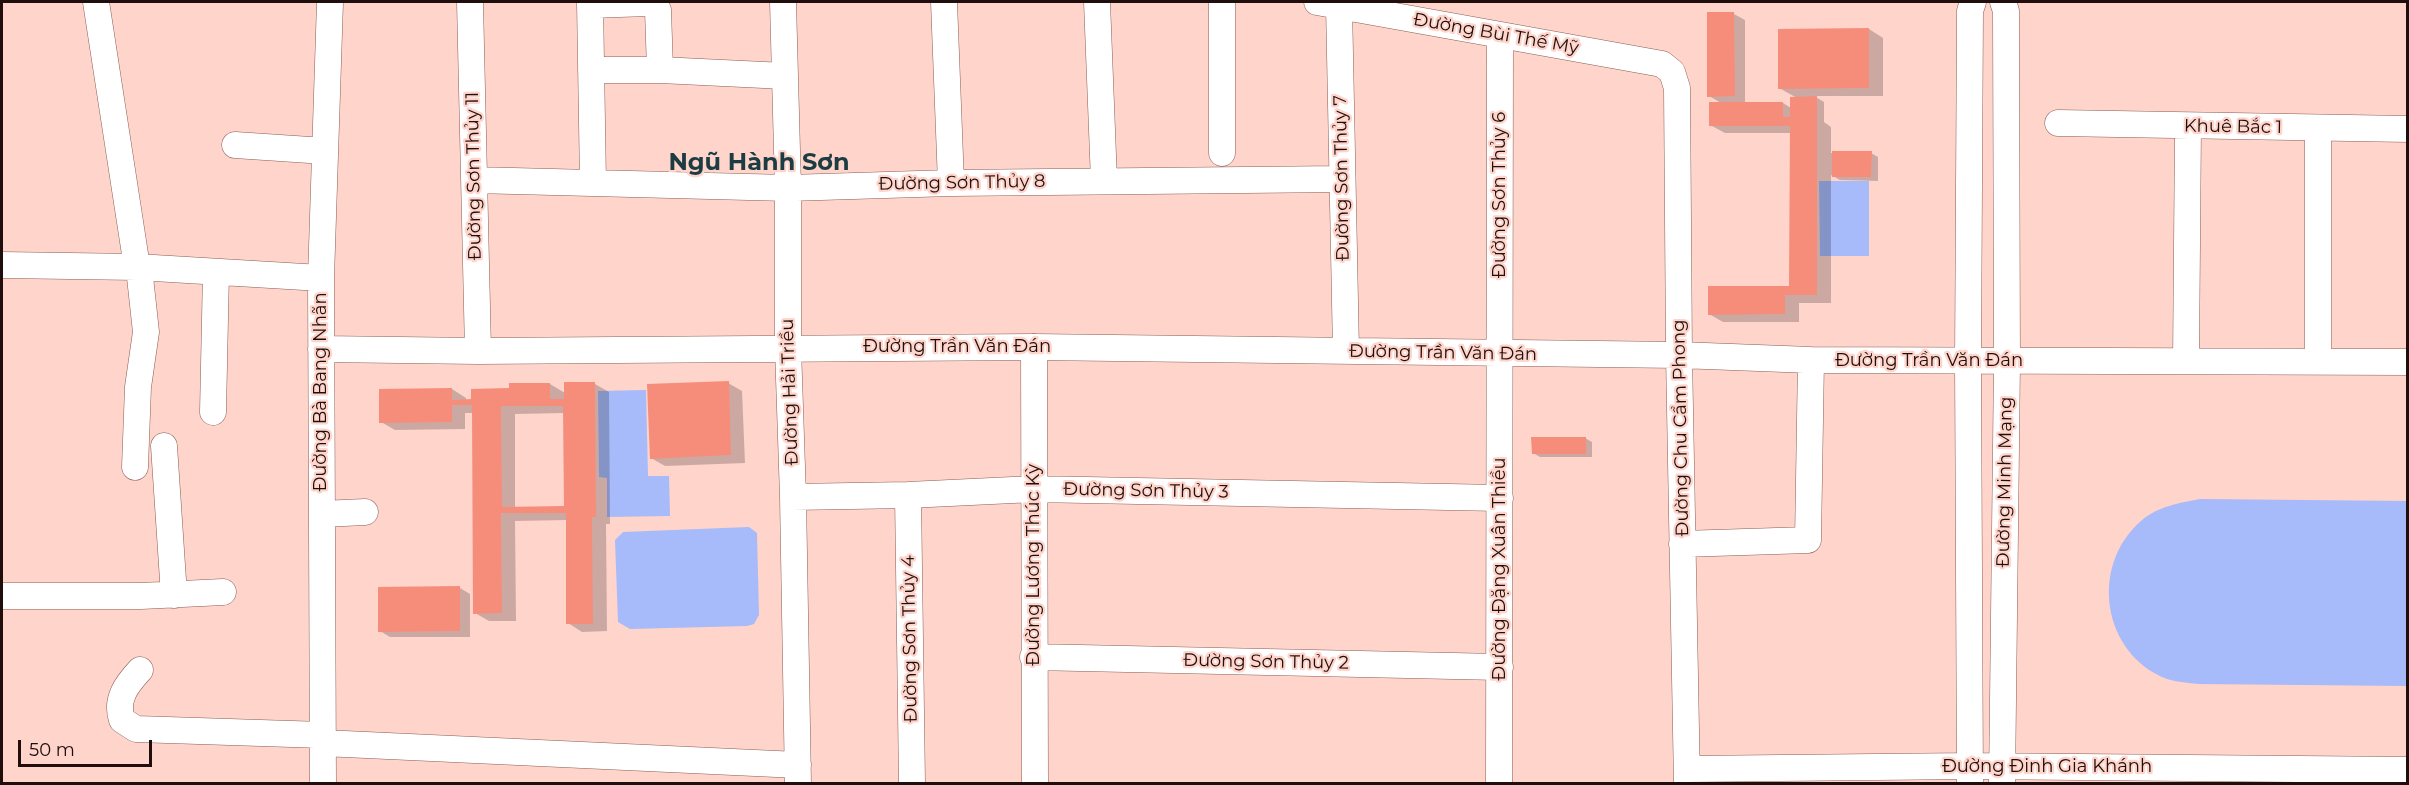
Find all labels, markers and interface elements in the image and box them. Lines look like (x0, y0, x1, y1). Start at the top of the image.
street label: Đường Bùi Thế Mỹ (1412, 9, 1580, 59)
street label: Đường Sơn Thủy 11 (462, 92, 486, 260)
street label: Đường Sơn Thủy 7 (1330, 95, 1354, 261)
street label: Đường Sơn Thủy 6 (1489, 112, 1511, 278)
street label: Khuê Bắc 1 (2184, 115, 2282, 139)
district label: Ngũ Hành Sơn (668, 149, 850, 177)
street label: Đường Sơn Thủy 8 (878, 171, 1046, 195)
street label: Đường Bà Bang Nhãn (310, 292, 332, 492)
street label: Đường Hải Triều (777, 318, 803, 466)
street label: Đường Chu Cẩm Phong (1668, 319, 1694, 537)
street label: Đường Trần Văn Đán (863, 336, 1051, 358)
street label: Đường Trần Văn Đán (1349, 341, 1537, 365)
street label: Đường Trần Văn Đán (1835, 350, 2023, 372)
street label: Đường Minh Mạng (1993, 396, 2017, 568)
street label: Đường Đặng Xuân Thiều (1489, 457, 1511, 681)
street label: Đường Lương Thúc Kỳ (1023, 464, 1045, 666)
street label: Đường Sơn Thủy 3 (1063, 479, 1229, 503)
street label: Đường Sơn Thủy 4 (898, 555, 922, 723)
street label: Đường Sơn Thủy 2 (1183, 650, 1349, 674)
scale bar (21, 728, 154, 766)
text: 50 m (29, 739, 75, 761)
street label: Đường Đinh Gia Khánh (1942, 756, 2152, 778)

